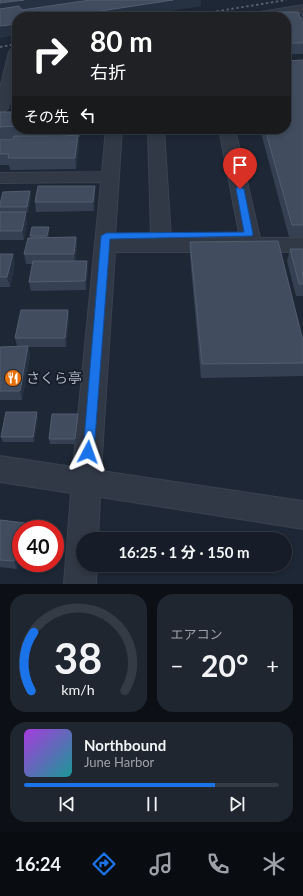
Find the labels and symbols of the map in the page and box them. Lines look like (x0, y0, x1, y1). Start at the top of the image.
pin (223, 148, 257, 189)
restaurant icon: さくら亭 (3, 368, 23, 388)
place label: さくら亭 (26, 369, 82, 386)
position arrow (67, 431, 109, 473)
speed limit sign: 40 (12, 520, 64, 572)

